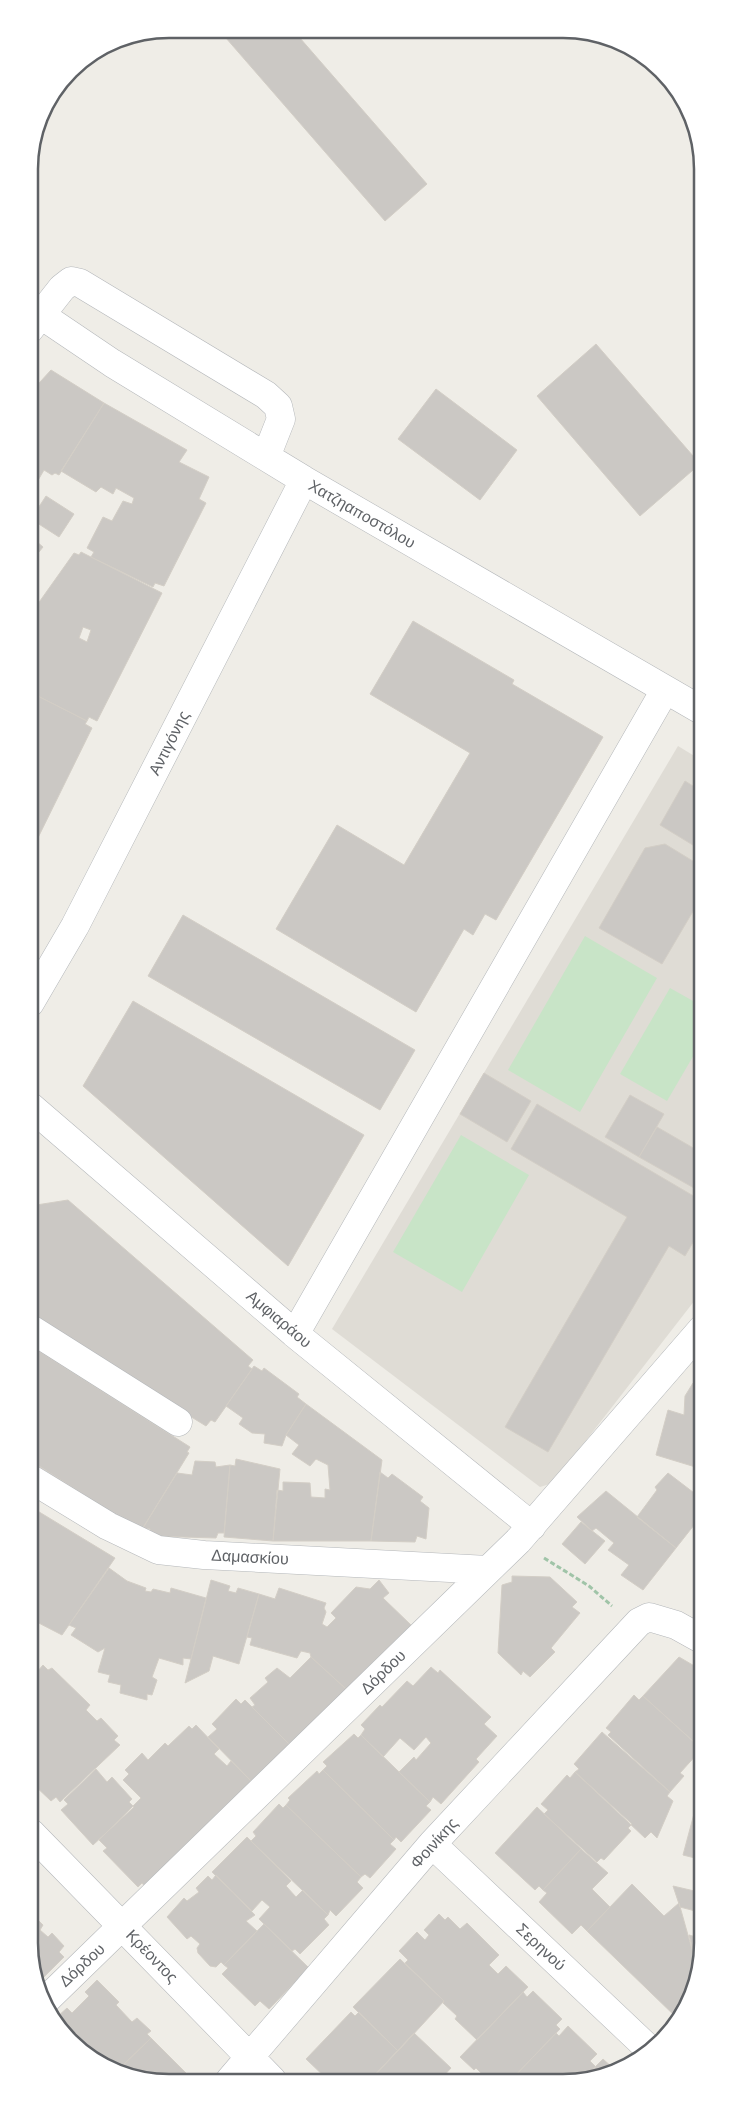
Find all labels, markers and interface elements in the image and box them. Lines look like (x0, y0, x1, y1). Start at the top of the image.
street label: Χατζηαποστόλου (305, 475, 419, 553)
street label: Αντιγόνης (144, 707, 194, 779)
street label: Αμφιαράου (242, 1286, 316, 1352)
street label: Δαμασκίου (211, 1544, 289, 1570)
street label: Δόρδου (356, 1645, 410, 1699)
street label: Φοινίκης (406, 1813, 463, 1873)
street label: Σερηνού (512, 1919, 570, 1975)
street label: Κρέοντος (121, 1925, 183, 1987)
street label: Δόρδου (55, 1938, 109, 1992)

